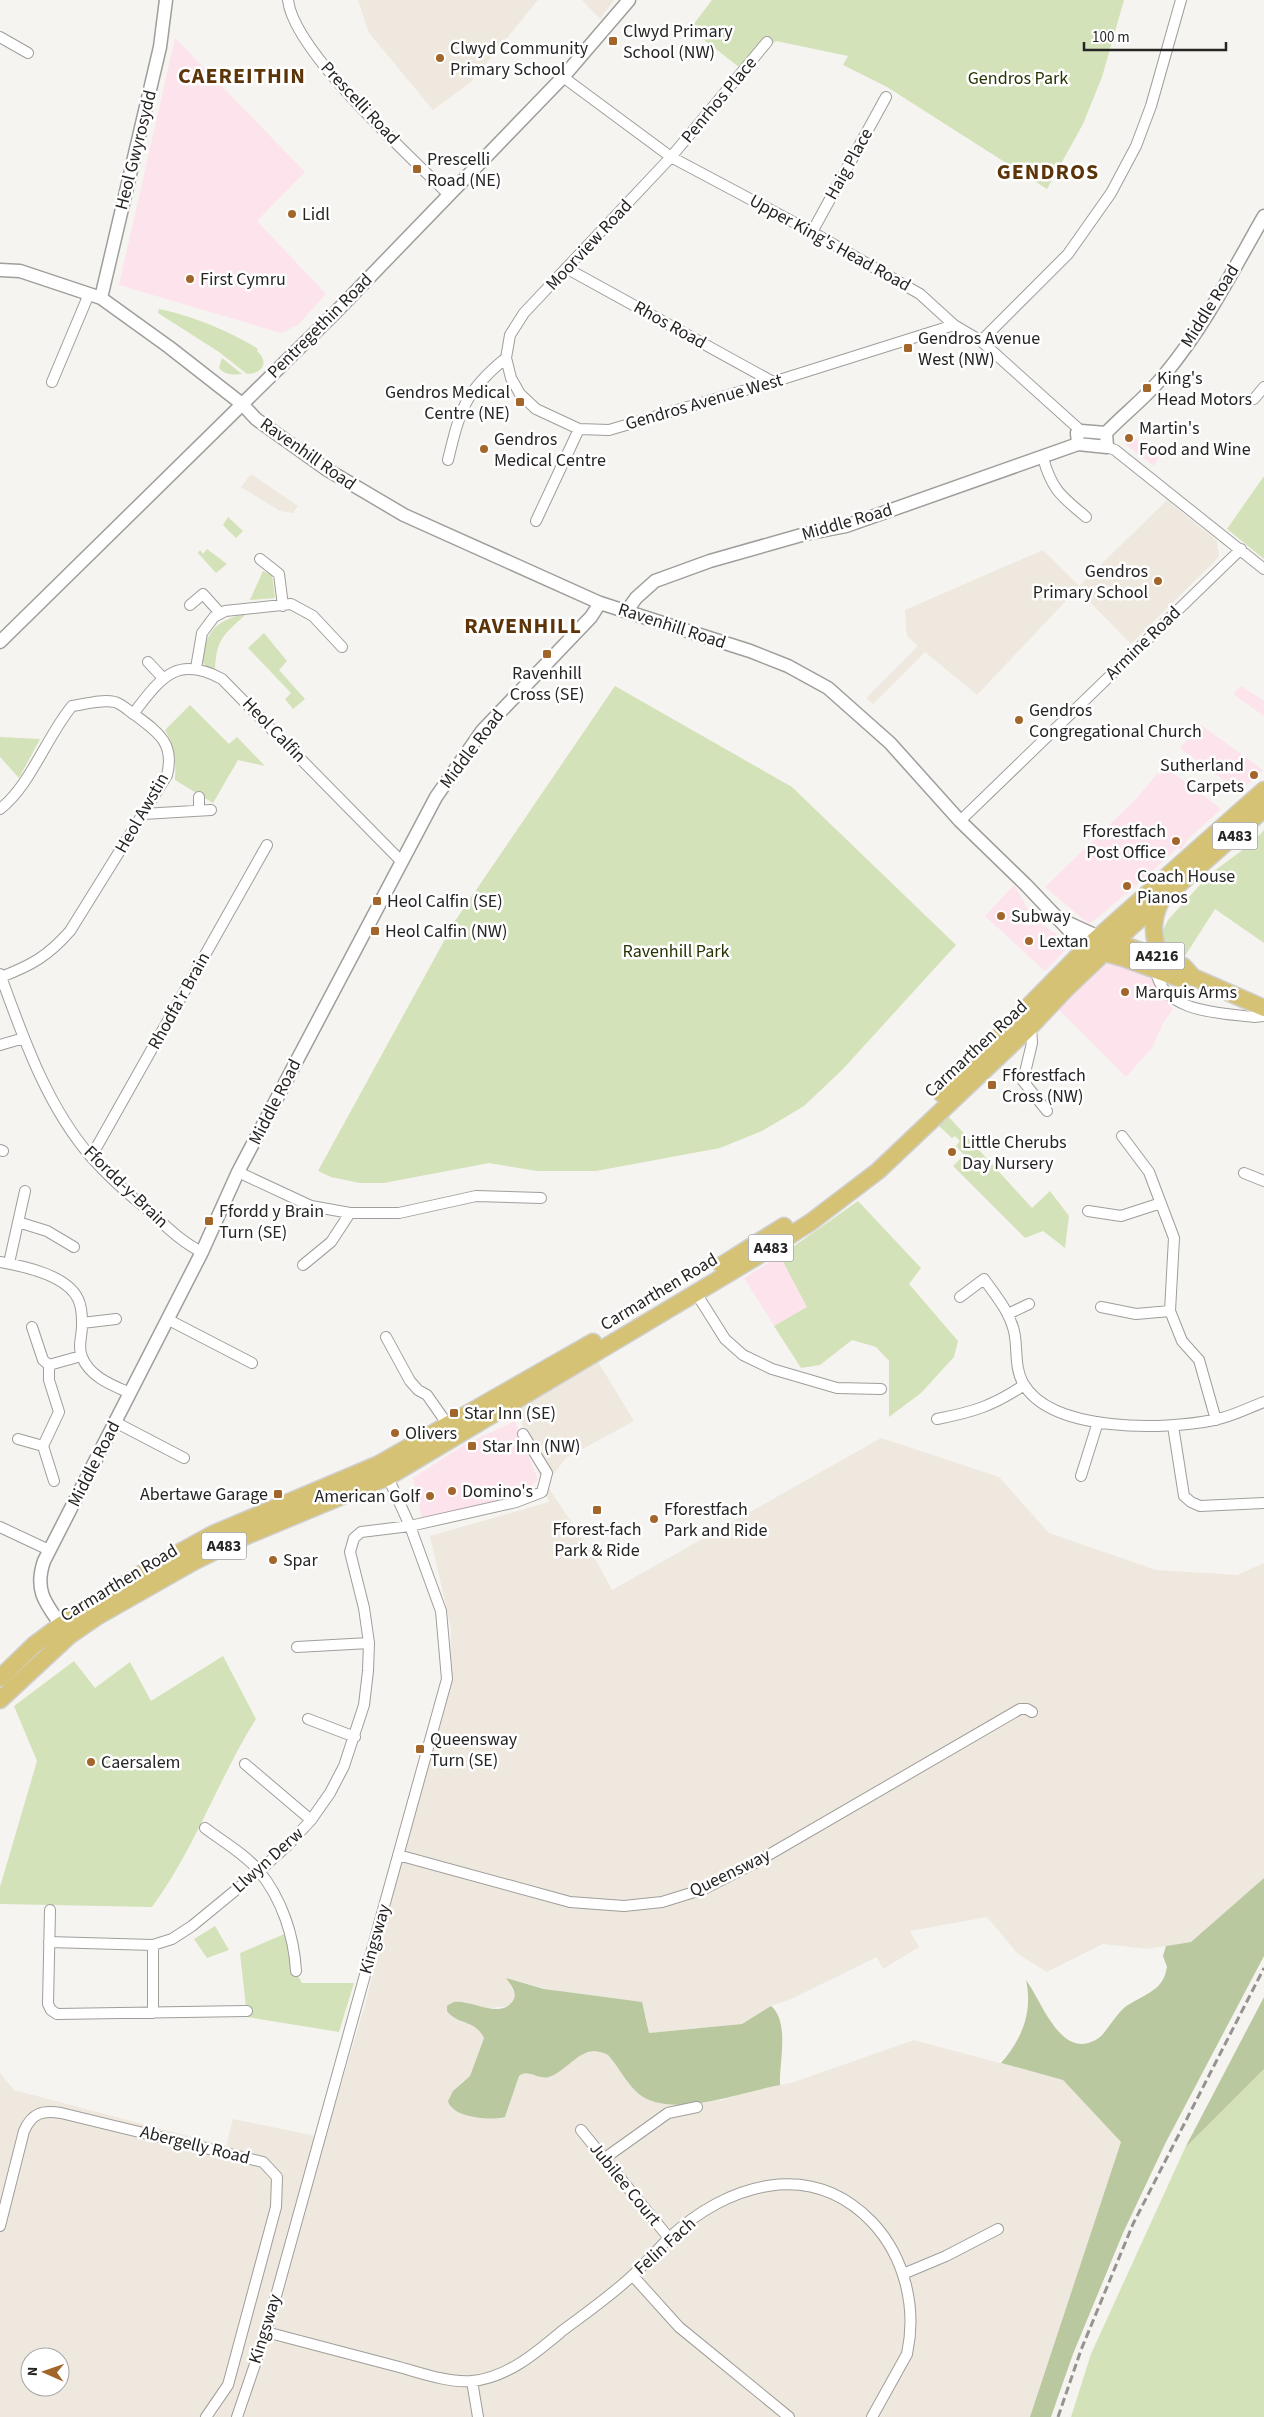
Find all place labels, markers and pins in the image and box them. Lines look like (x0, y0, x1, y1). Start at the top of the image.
place label: Clwyd Primary School (NW) (623, 19, 733, 65)
marker: Clwyd Primary School (NW) (607, 35, 619, 47)
place label: Clwyd Community Primary School (450, 36, 589, 82)
marker: Clwyd Community Primary School (434, 52, 446, 64)
place label: Prescelli Road (NE) (427, 147, 501, 193)
marker: Prescelli Road (NE) (411, 163, 423, 175)
place label: Lidl (302, 202, 330, 227)
marker: Lidl (286, 208, 298, 220)
place label: First Cymru (200, 267, 286, 292)
marker: First Cymru (184, 273, 196, 285)
place label: Gendros Avenue West (NW) (918, 326, 1040, 372)
marker: Gendros Avenue West (NW) (902, 342, 914, 354)
place label: King's Head Motors (1157, 366, 1252, 412)
place label: Gendros Medical Centre (NE) (385, 380, 510, 426)
marker: King's Head Motors (1141, 382, 1153, 394)
marker: Gendros Medical Centre (NE) (514, 396, 526, 408)
place label: Martin's Food and Wine (1139, 416, 1251, 462)
place label: Gendros Medical Centre (494, 427, 606, 473)
marker: Martin's Food and Wine (1123, 432, 1135, 444)
marker: Gendros Medical Centre (478, 443, 490, 455)
place label: Gendros Primary School (1033, 559, 1148, 605)
marker: Gendros Primary School (1152, 575, 1164, 587)
marker: Ravenhill Cross (SE) (541, 648, 553, 660)
place label: Ravenhill Cross (SE) (510, 661, 584, 707)
place label: Gendros Congregational Church (1029, 698, 1202, 744)
marker: Gendros Congregational Church (1013, 714, 1025, 726)
place label: Sutherland Carpets (1160, 753, 1244, 799)
marker: Sutherland Carpets (1248, 769, 1260, 781)
place label: Fforestfach Post Office (1082, 819, 1166, 865)
marker: Fforestfach Post Office (1170, 835, 1182, 847)
place label: Coach House Pianos (1137, 864, 1235, 910)
marker: Coach House Pianos (1121, 880, 1133, 892)
place label: Heol Calfin (SE) (387, 889, 503, 914)
marker: Heol Calfin (SE) (371, 895, 383, 907)
place label: Subway (1011, 904, 1071, 929)
marker: Subway (995, 910, 1007, 922)
place label: Heol Calfin (NW) (385, 919, 507, 944)
marker: Heol Calfin (NW) (369, 925, 381, 937)
place label: Lextan (1039, 929, 1089, 954)
marker: Lextan (1023, 935, 1035, 947)
place label: Marquis Arms (1135, 980, 1237, 1005)
marker: Marquis Arms (1119, 986, 1131, 998)
place label: Fforestfach Cross (NW) (1002, 1063, 1086, 1109)
marker: Fforestfach Cross (NW) (986, 1079, 998, 1091)
place label: Little Cherubs Day Nursery (962, 1130, 1067, 1176)
marker: Little Cherubs Day Nursery (946, 1146, 958, 1158)
place label: Ffordd y Brain Turn (SE) (219, 1199, 324, 1245)
marker: Ffordd y Brain Turn (SE) (203, 1215, 215, 1227)
place label: Star Inn (SE) (464, 1401, 556, 1426)
marker: Star Inn (SE) (448, 1407, 460, 1419)
place label: Olivers (405, 1421, 457, 1446)
marker: Olivers (389, 1427, 401, 1439)
place label: Star Inn (NW) (482, 1434, 581, 1459)
marker: Star Inn (NW) (466, 1440, 478, 1452)
place label: Domino's (462, 1479, 533, 1504)
place label: Abertawe Garage (140, 1482, 268, 1507)
place label: American Golf (314, 1484, 421, 1509)
marker: Domino's (446, 1485, 458, 1497)
marker: Abertawe Garage (272, 1488, 284, 1500)
marker: American Golf (424, 1490, 436, 1502)
place label: Fforestfach Park and Ride (664, 1497, 767, 1543)
marker: Fforest-fach Park & Ride (591, 1504, 603, 1516)
marker: Fforestfach Park and Ride (648, 1513, 660, 1525)
place label: Fforest-fach Park & Ride (552, 1517, 642, 1563)
place label: Spar (283, 1548, 318, 1573)
marker: Spar (267, 1554, 279, 1566)
place label: Queensway Turn (SE) (430, 1727, 518, 1773)
marker: Queensway Turn (SE) (414, 1743, 426, 1755)
place label: Caersalem (101, 1750, 181, 1775)
marker: Caersalem (85, 1756, 97, 1768)

